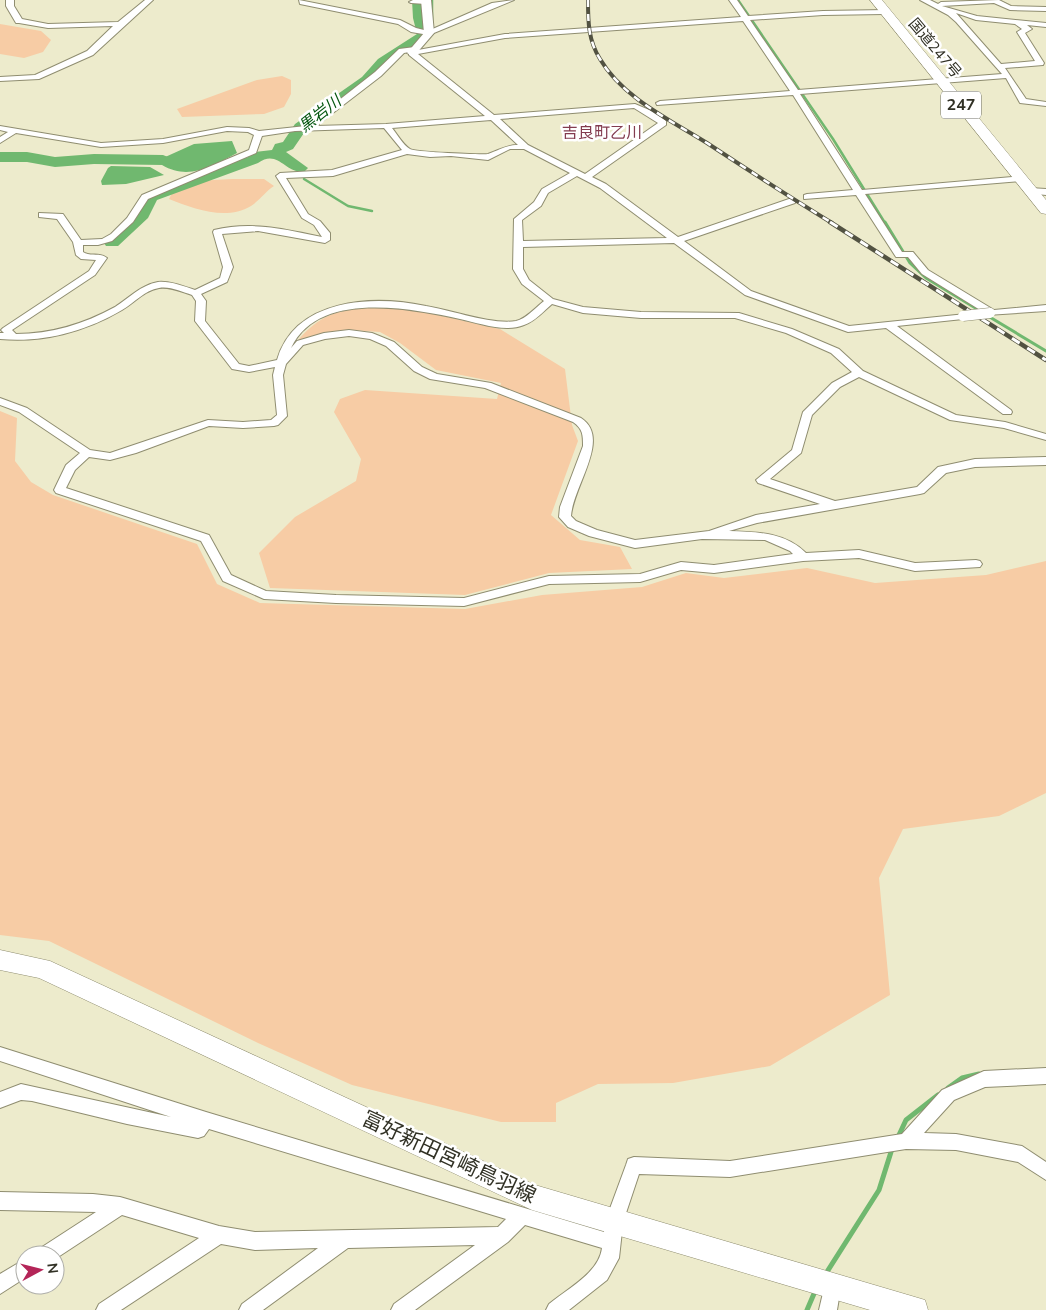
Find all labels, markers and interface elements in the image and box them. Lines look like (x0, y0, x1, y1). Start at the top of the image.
street label: 国道247号 (904, 14, 966, 82)
water label: 黒岩川 (294, 89, 347, 137)
road number: 247 (941, 92, 981, 118)
district label: 吉良町乙川 (562, 122, 642, 144)
street label: 富好新田宮崎鳥羽線 (357, 1104, 541, 1210)
north arrow (15, 1245, 65, 1295)
text: N (42, 1262, 62, 1275)

